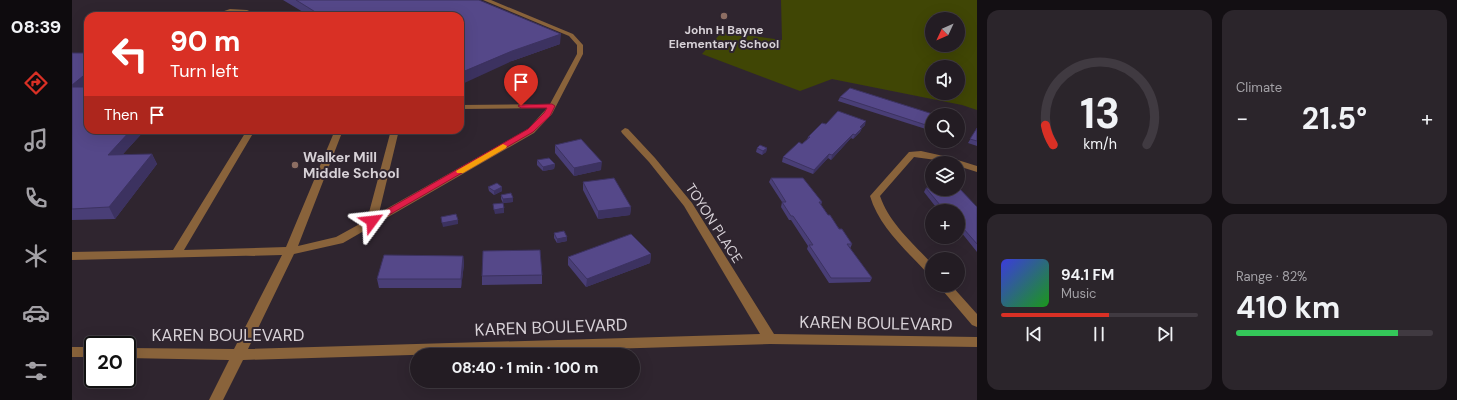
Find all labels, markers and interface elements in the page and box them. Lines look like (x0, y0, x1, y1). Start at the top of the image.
marker: John H Bayne Elementary School (719, 11, 729, 21)
north arrow (925, 12, 965, 52)
map controls (925, 12, 965, 292)
text: 08:39 (11, 15, 61, 39)
place label: John H Bayne Elementary School (669, 22, 779, 52)
text: 90 m (170, 23, 240, 60)
icon: left (104, 28, 156, 80)
text: Turn left (170, 59, 239, 83)
button: sound (925, 60, 965, 100)
pin (504, 65, 538, 106)
icon: directions (22, 69, 50, 97)
icon: arrive (510, 71, 532, 93)
text: Climate (1236, 79, 1282, 96)
text: 13 (1079, 87, 1120, 141)
text: 21.5° (1302, 99, 1367, 138)
icon: arrive (146, 104, 168, 126)
text: − (1236, 104, 1248, 133)
text: + (1421, 104, 1433, 133)
text: Then (104, 105, 138, 125)
button: search (925, 108, 965, 148)
icon: music (22, 126, 50, 154)
text: km/h (1083, 135, 1116, 153)
place label: Walker Mill Middle School (303, 148, 399, 182)
button: layers (925, 156, 965, 196)
marker: Walker Mill Middle School (290, 160, 300, 170)
street label: TOYON PLACE (682, 180, 746, 266)
icon: phone (22, 184, 50, 212)
position arrow (351, 200, 393, 242)
button: + (925, 204, 965, 244)
icon: climate (22, 242, 50, 270)
button: − (925, 252, 965, 292)
text: 94.1 FM (1061, 265, 1114, 285)
text: Range · 82% (1236, 268, 1307, 285)
text: Music (1061, 285, 1096, 302)
text: 410 km (1236, 288, 1340, 327)
icon: car (22, 299, 50, 327)
street label: KAREN BOULEVARD (799, 311, 953, 335)
street label: KAREN BOULEVARD (474, 313, 628, 341)
icon: previous (1023, 323, 1045, 345)
icon: pause (1088, 323, 1110, 345)
icon: next (1154, 323, 1176, 345)
street label: KAREN BOULEVARD (151, 324, 305, 346)
speed limit sign: 20 (84, 336, 136, 388)
icon: filters (22, 357, 50, 385)
text: 08:40 · 1 min · 100 m (452, 358, 598, 378)

